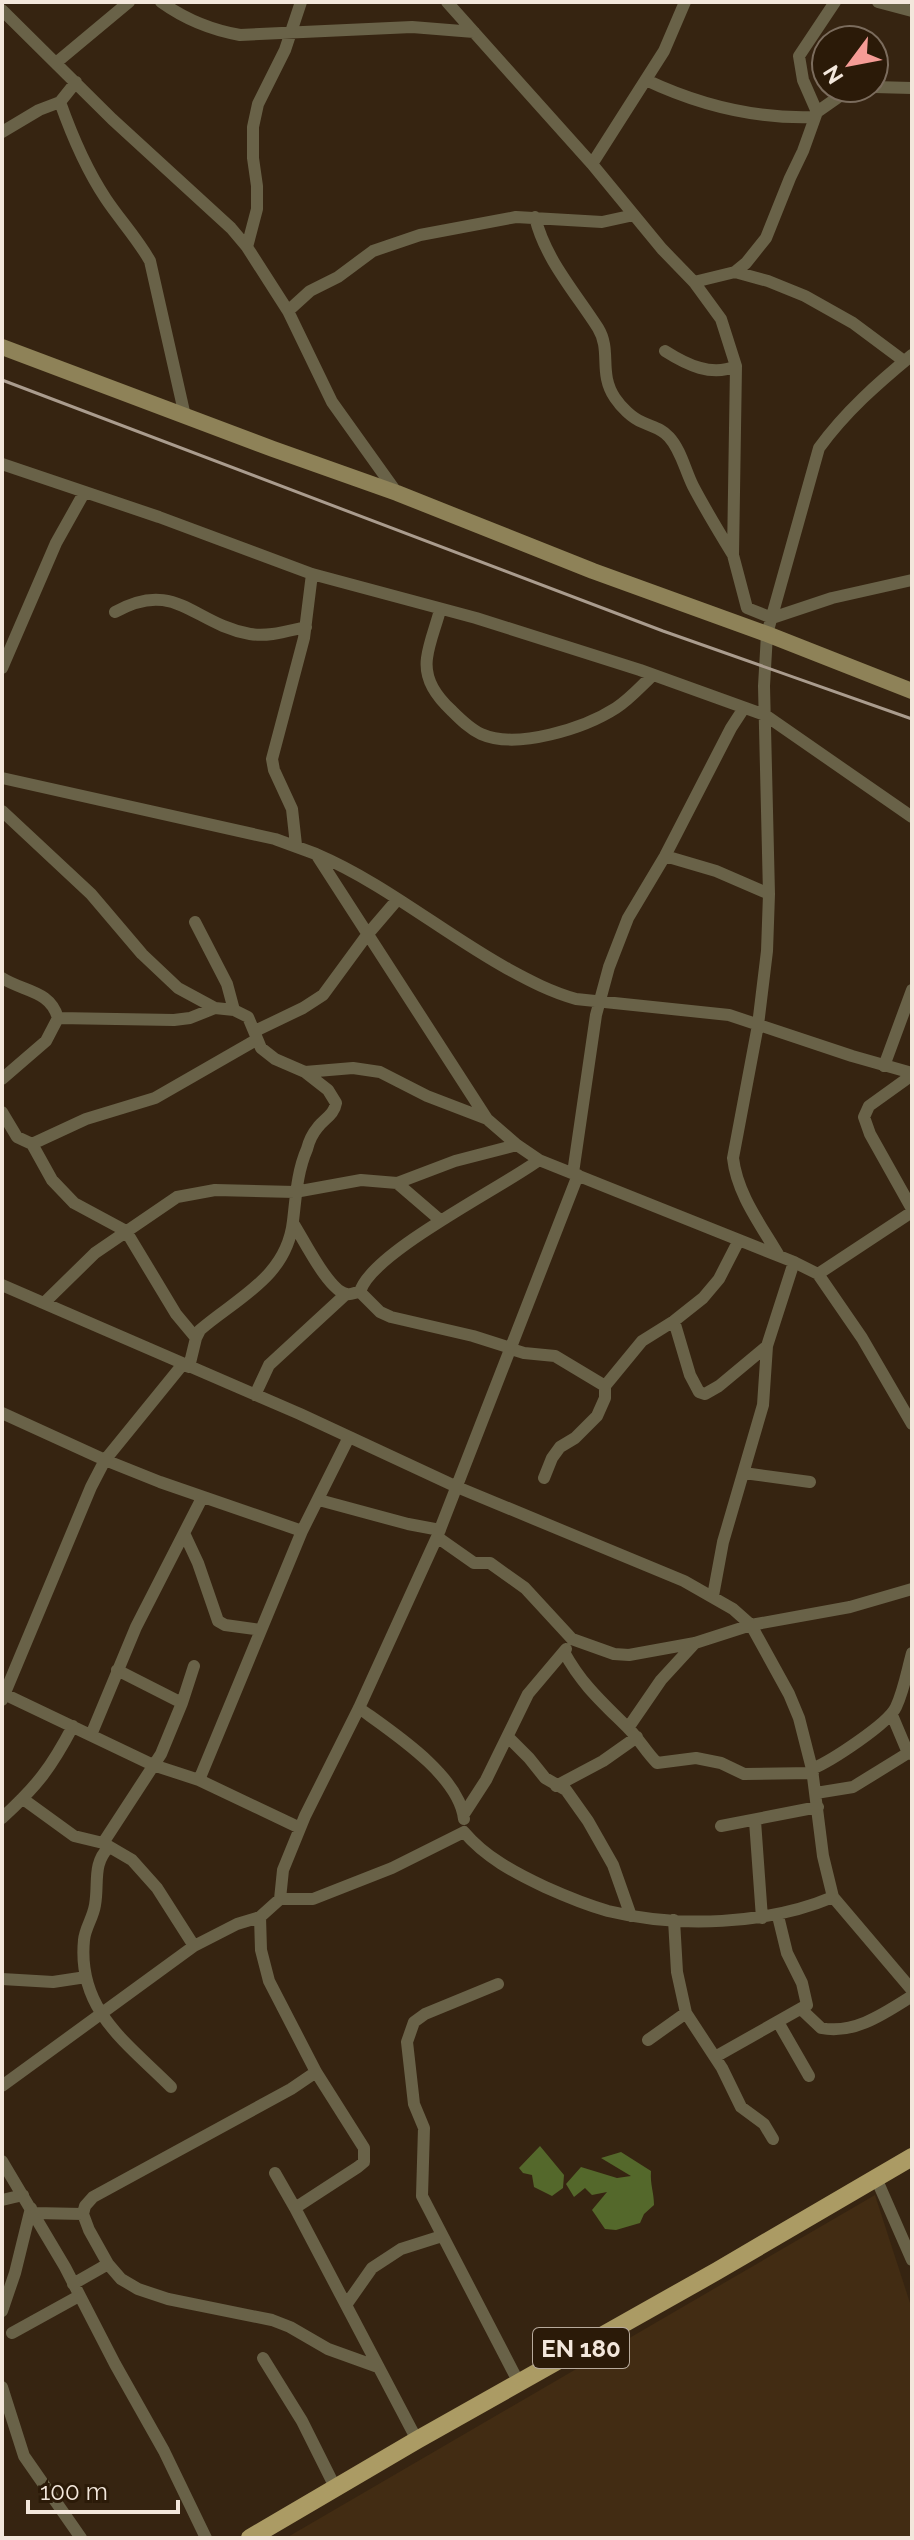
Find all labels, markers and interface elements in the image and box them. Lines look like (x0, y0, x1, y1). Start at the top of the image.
north arrow (810, 24, 890, 104)
text: N (818, 61, 849, 89)
road number: EN 180 (533, 2328, 629, 2368)
scale bar (28, 2464, 178, 2514)
text: 100 m (40, 2477, 108, 2506)

